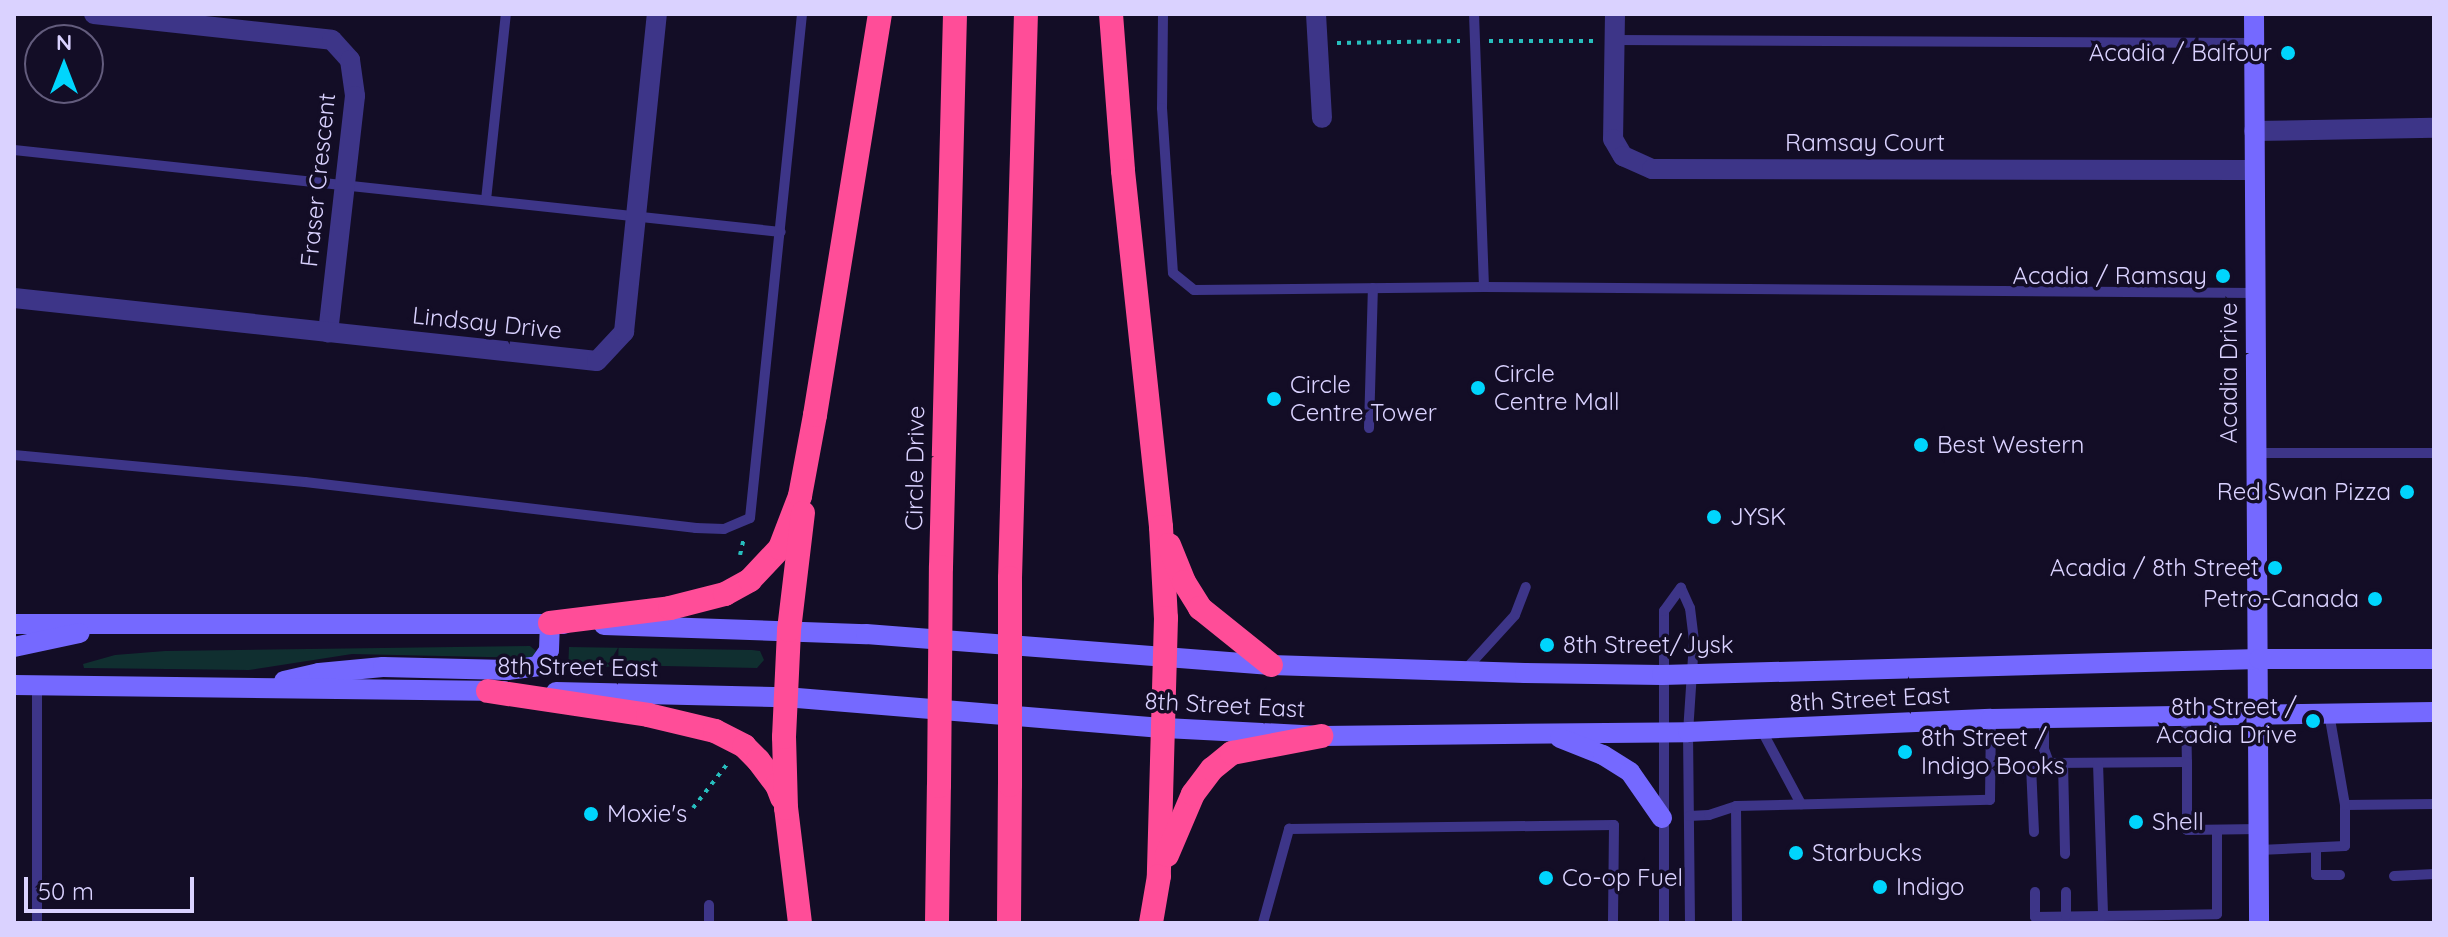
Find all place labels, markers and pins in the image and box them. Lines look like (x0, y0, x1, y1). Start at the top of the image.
place label: Acadia / Balfour (2089, 39, 2272, 67)
marker: Acadia / Balfour (2279, 44, 2297, 62)
place label: Acadia / Ramsay (2012, 262, 2207, 290)
marker: Acadia / Ramsay (2214, 267, 2232, 285)
place label: Circle Centre Mall (1494, 360, 1619, 416)
place label: Circle Centre Tower (1290, 371, 1437, 427)
marker: Circle Centre Mall (1469, 379, 1487, 397)
marker: Circle Centre Tower (1265, 390, 1283, 408)
place label: Best Western (1937, 431, 2084, 459)
marker: Best Western (1912, 436, 1930, 454)
place label: Red Swan Pizza (2217, 478, 2391, 506)
marker: Red Swan Pizza (2398, 483, 2416, 501)
place label: JYSK (1730, 503, 1786, 531)
marker: JYSK (1705, 508, 1723, 526)
place label: Acadia / 8th Street (2050, 554, 2259, 582)
marker: Acadia / 8th Street (2266, 559, 2284, 577)
place label: Petro-Canada (2203, 585, 2359, 613)
marker: Petro-Canada (2366, 590, 2384, 608)
place label: 8th Street/Jysk (1563, 631, 1734, 659)
marker: 8th Street/Jysk (1538, 636, 1556, 654)
place label: 8th Street / Acadia Drive (2156, 693, 2297, 749)
marker: 8th Street / Acadia Drive (2304, 712, 2322, 730)
place label: 8th Street / Indigo Books (1921, 724, 2065, 780)
marker: 8th Street / Indigo Books (1896, 743, 1914, 761)
place label: Moxie's (607, 800, 687, 828)
marker: Moxie's (582, 805, 600, 823)
place label: Shell (2152, 808, 2204, 836)
marker: Shell (2127, 813, 2145, 831)
place label: Starbucks (1812, 839, 1922, 867)
marker: Starbucks (1787, 844, 1805, 862)
place label: Co-op Fuel (1562, 864, 1683, 892)
marker: Co-op Fuel (1537, 869, 1555, 887)
place label: Indigo (1896, 873, 1965, 901)
marker: Indigo (1871, 878, 1889, 896)

